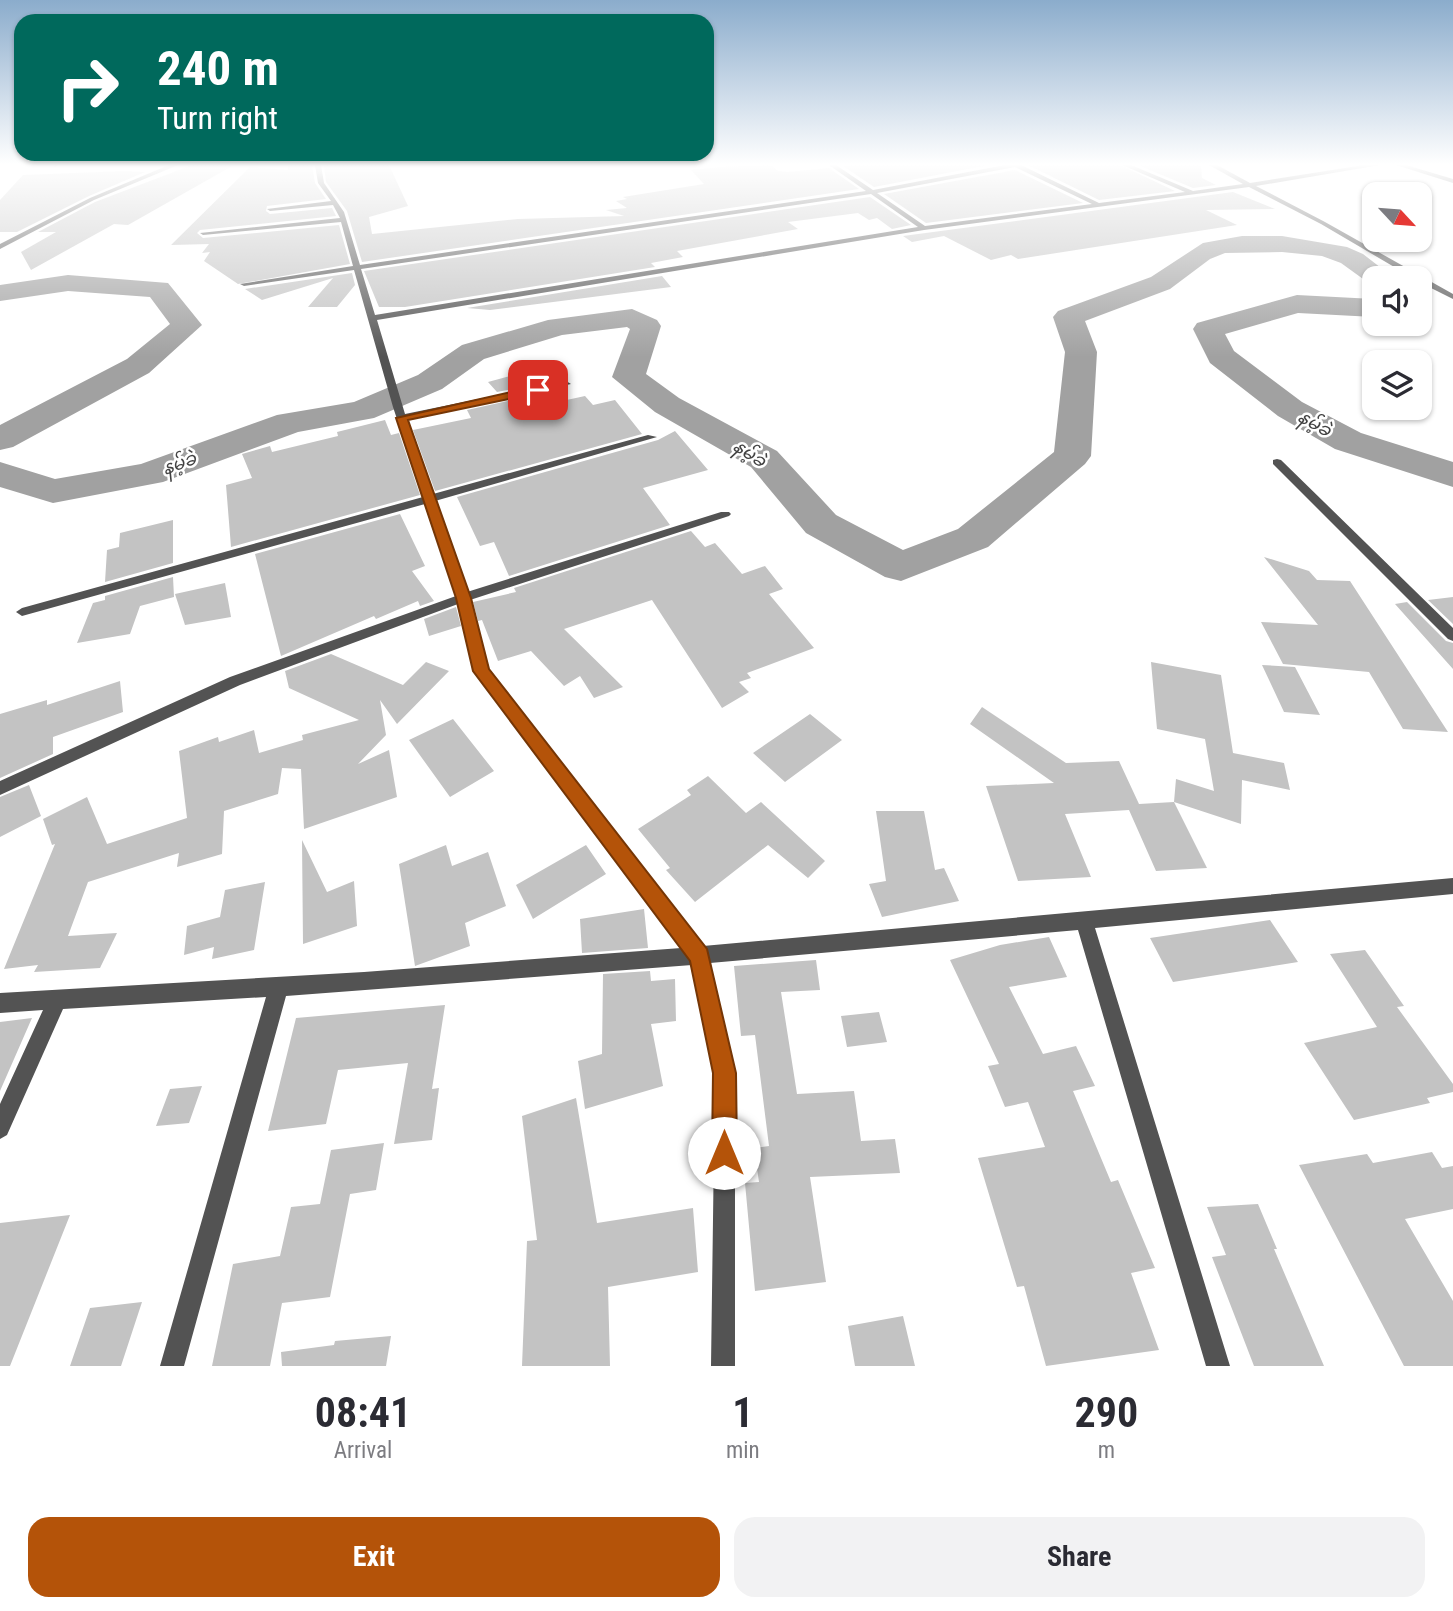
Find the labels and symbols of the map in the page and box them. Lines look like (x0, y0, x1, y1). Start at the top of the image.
north arrow (1362, 182, 1432, 252)
pin (508, 360, 568, 420)
water label: နမ့်ခဲ (1292, 404, 1337, 445)
water label: နမ့်ခဲ (727, 433, 772, 476)
water label: နမ့်ခဲ (158, 445, 201, 483)
position arrow (687, 1116, 761, 1190)

